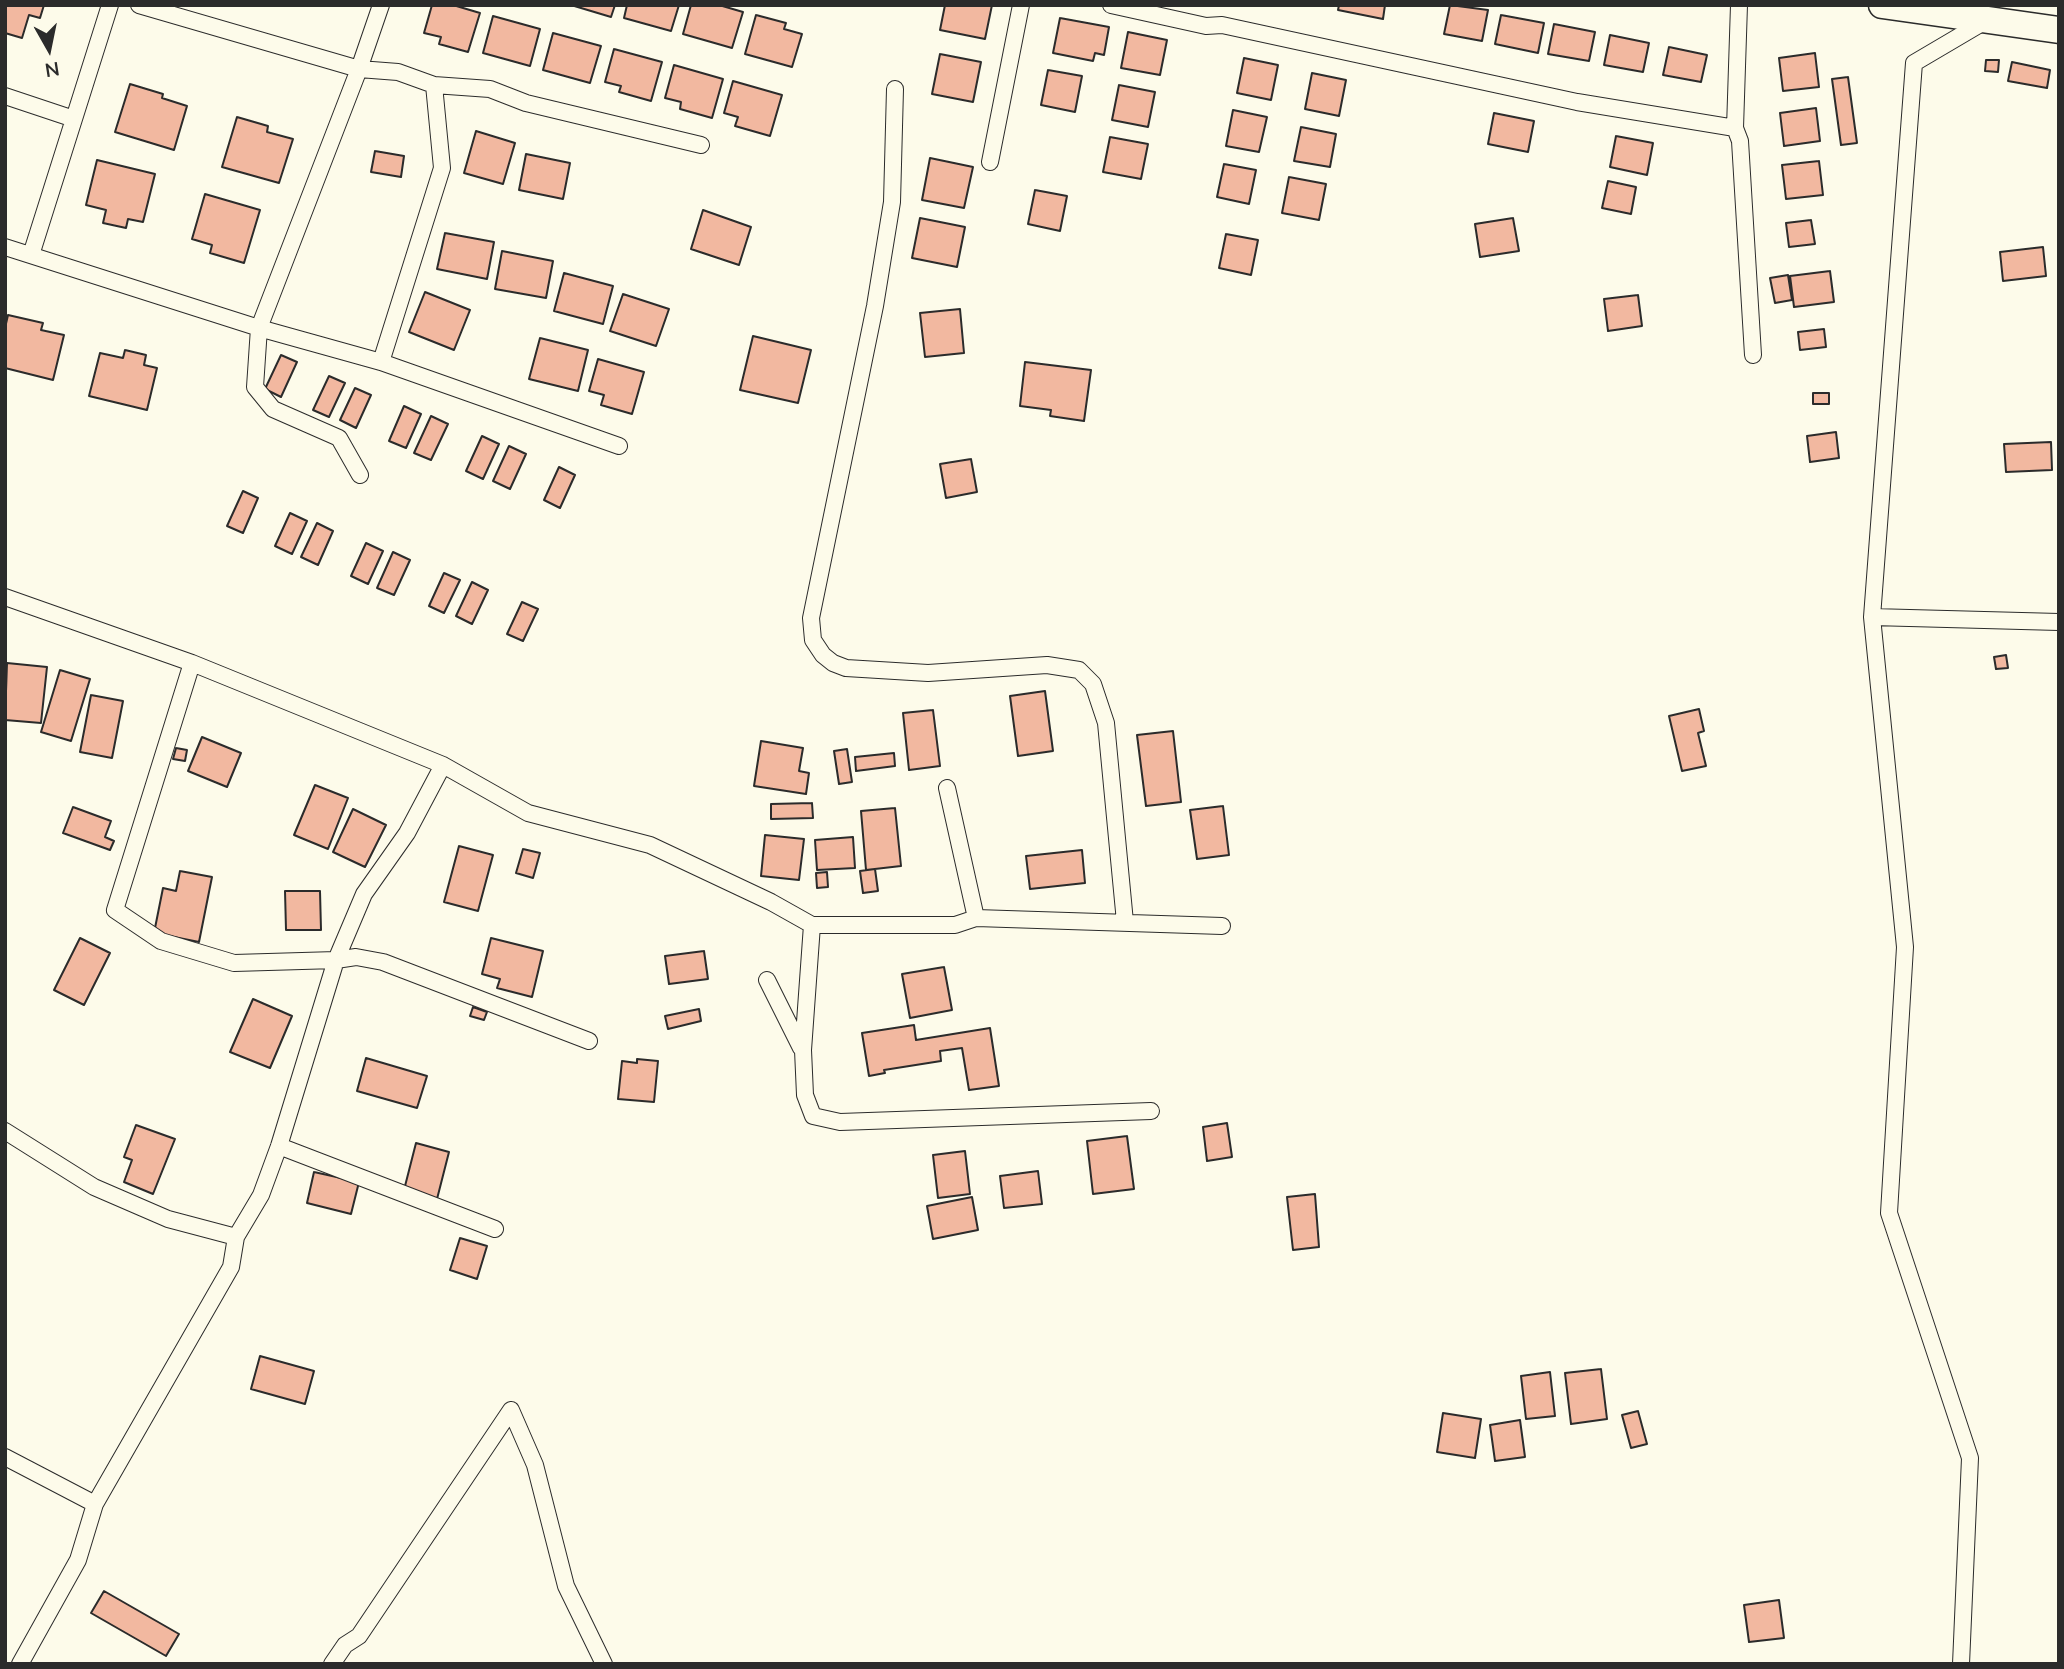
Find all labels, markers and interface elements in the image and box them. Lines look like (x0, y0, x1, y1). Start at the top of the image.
north arrow (14, 14, 84, 84)
text: N (43, 57, 61, 83)

